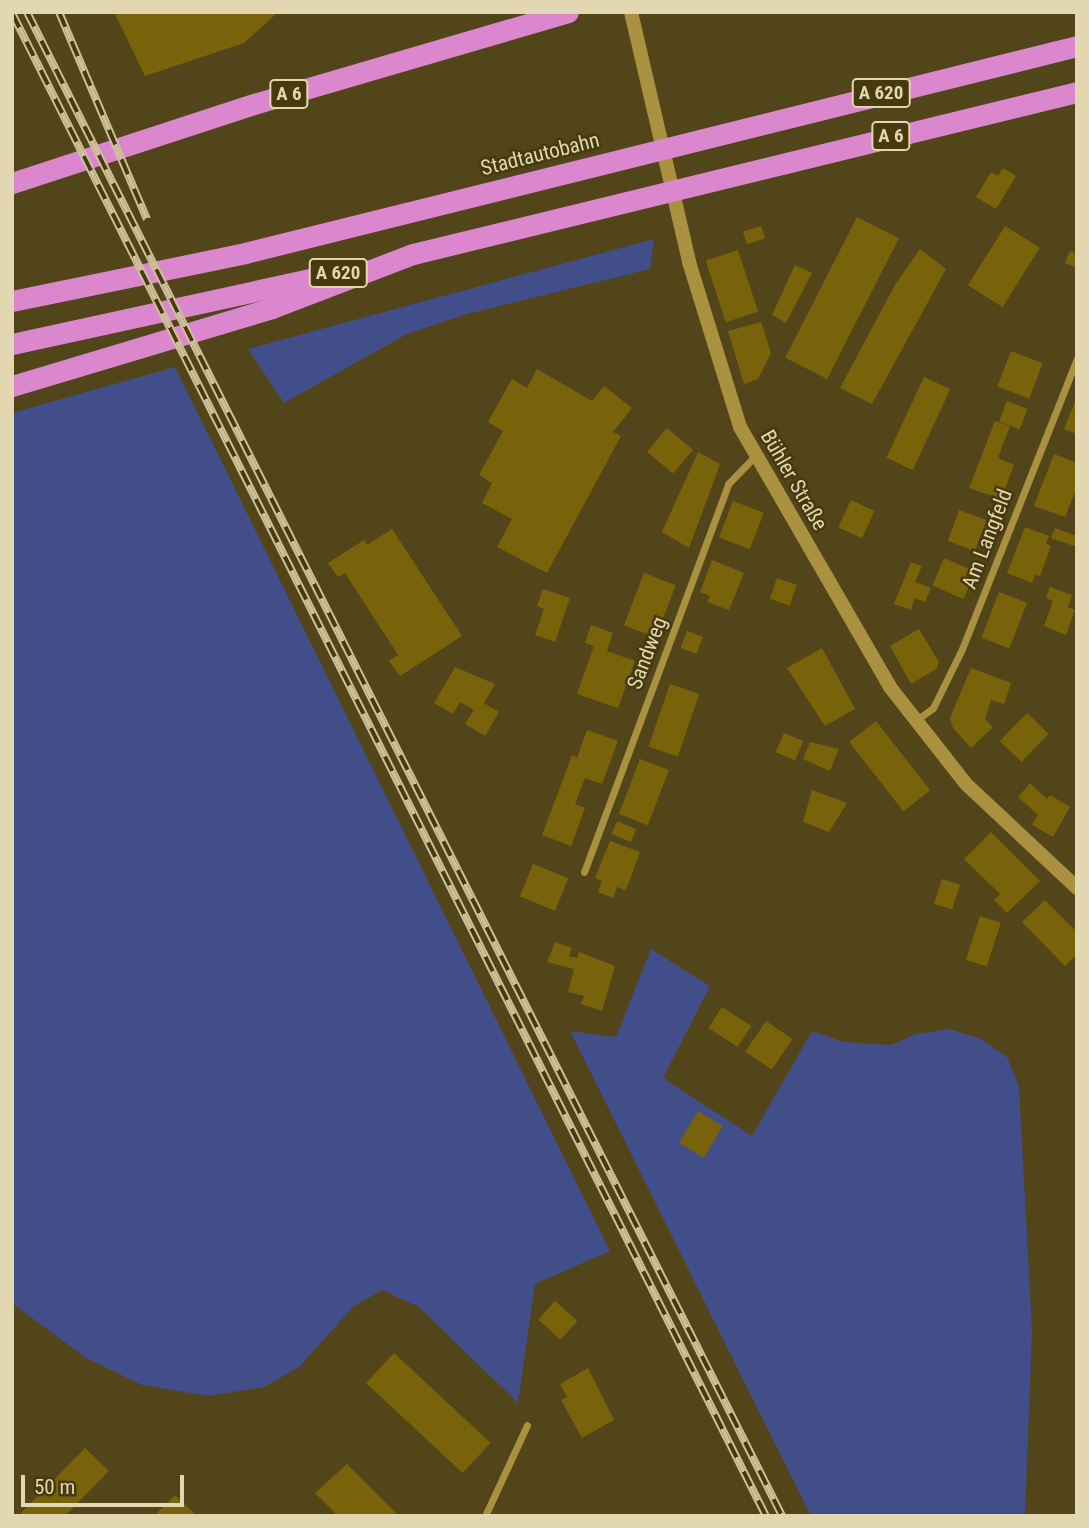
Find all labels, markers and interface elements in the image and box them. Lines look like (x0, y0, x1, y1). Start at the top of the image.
road number: A 6 (268, 78, 310, 110)
road number: A 620 (851, 78, 911, 108)
road number: A 6 (870, 120, 912, 152)
street label: Stadtautobahn (478, 127, 602, 181)
road number: A 620 (308, 258, 368, 288)
street label: Bühler Straße (755, 425, 833, 535)
street label: Am Langfeld (956, 486, 1018, 592)
street label: Sandweg (622, 613, 672, 693)
scale bar (24, 1462, 187, 1506)
text: 50 m (34, 1475, 75, 1499)

